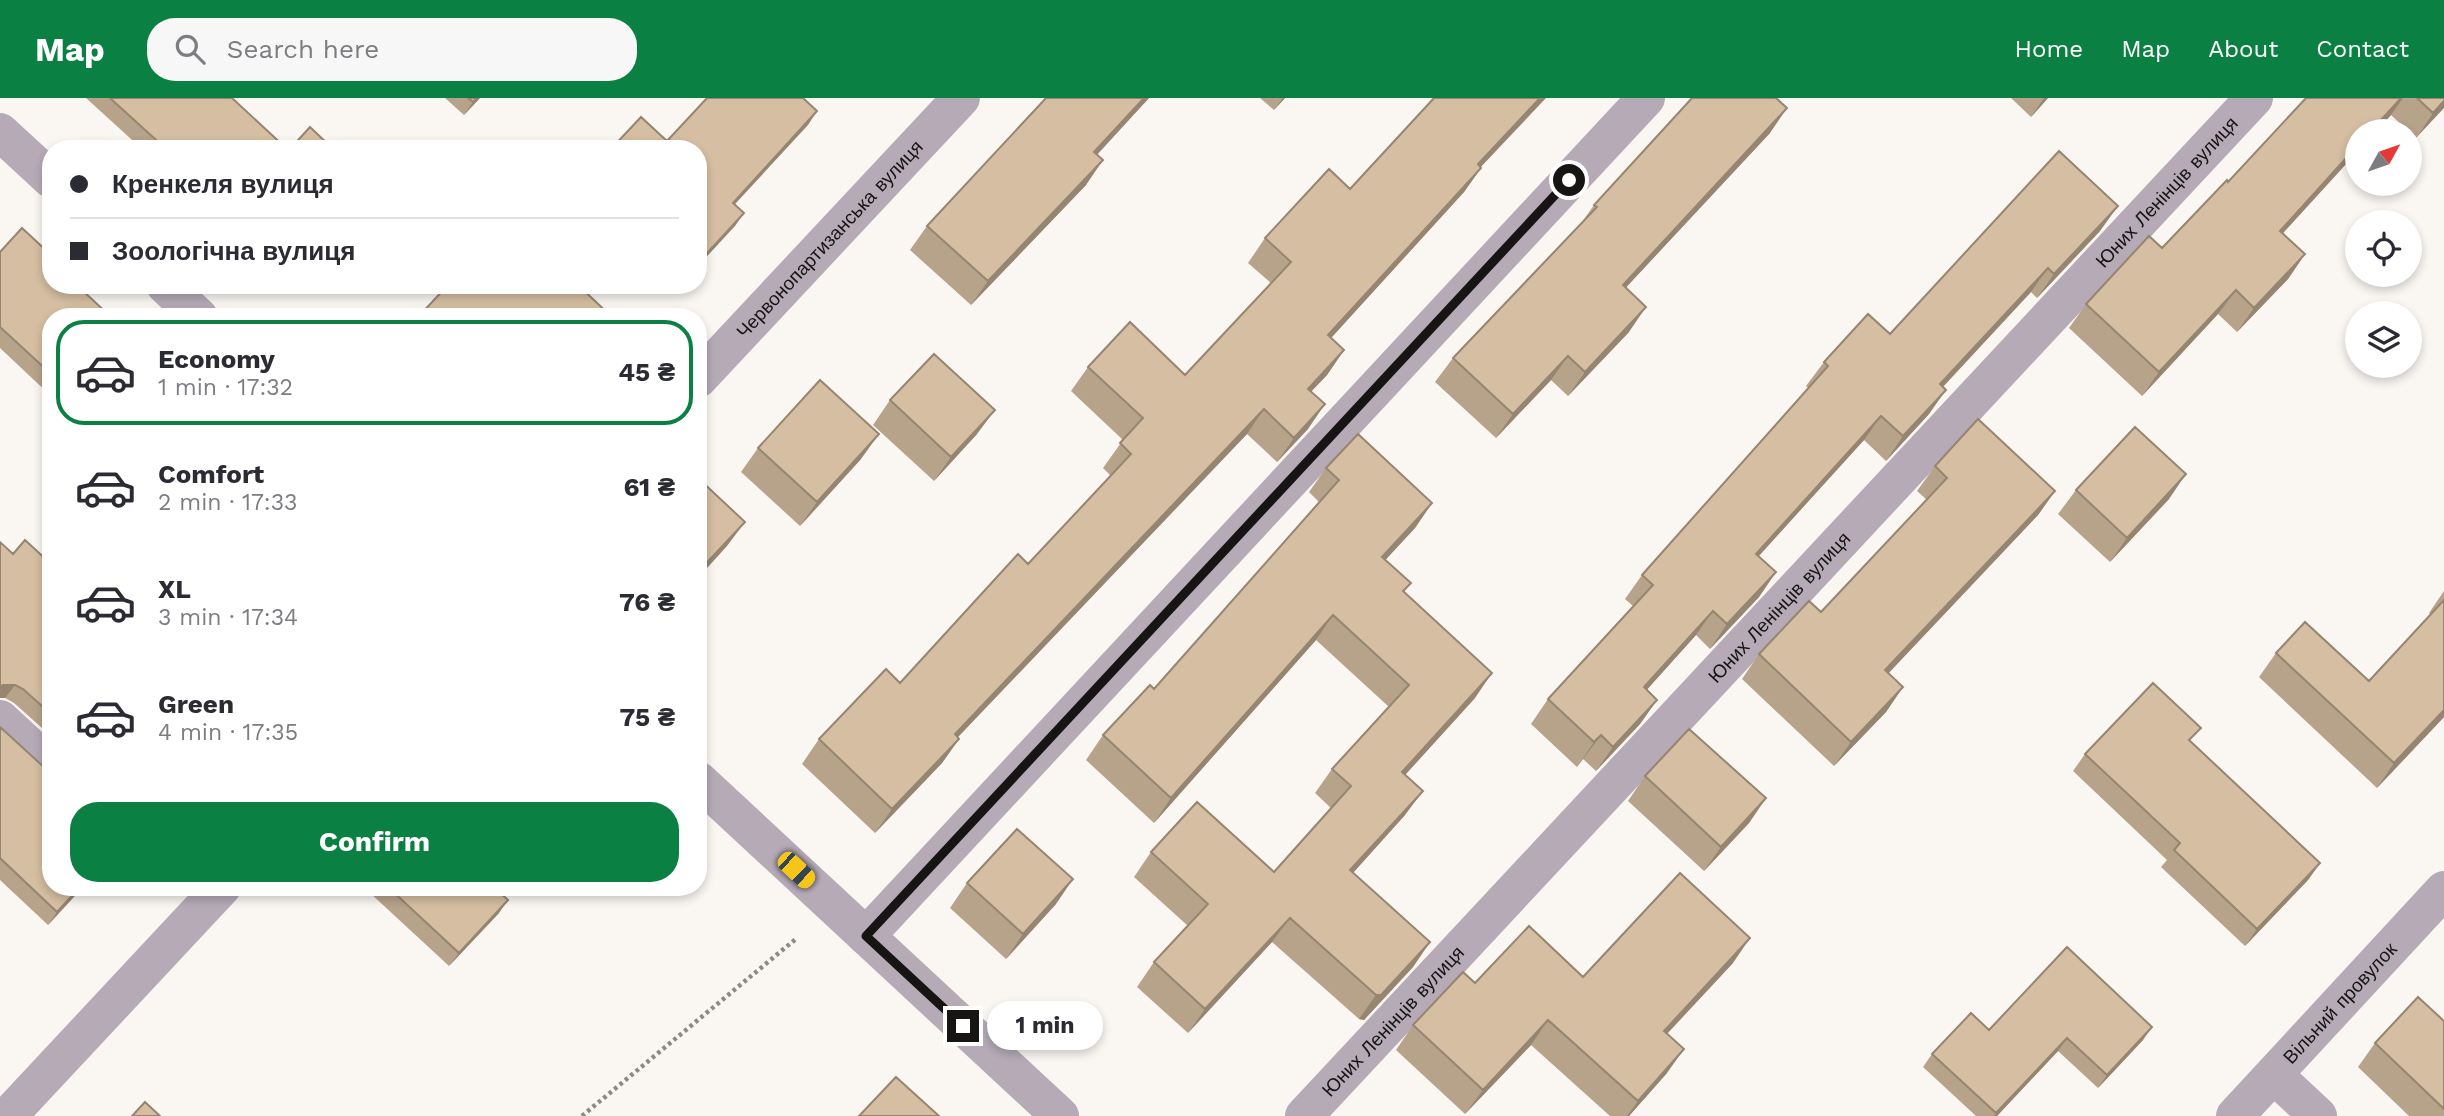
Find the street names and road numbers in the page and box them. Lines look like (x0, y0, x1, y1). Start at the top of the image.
street label: Юних Ленінців вулиця (2091, 112, 2243, 272)
street label: Червонопартизанська вулиця (732, 136, 928, 343)
street label: Юних Ленінців вулиця (1703, 527, 1855, 688)
street label: Вільний провулок (2278, 937, 2402, 1069)
street label: Юних Ленінців вулиця (1317, 941, 1469, 1102)

